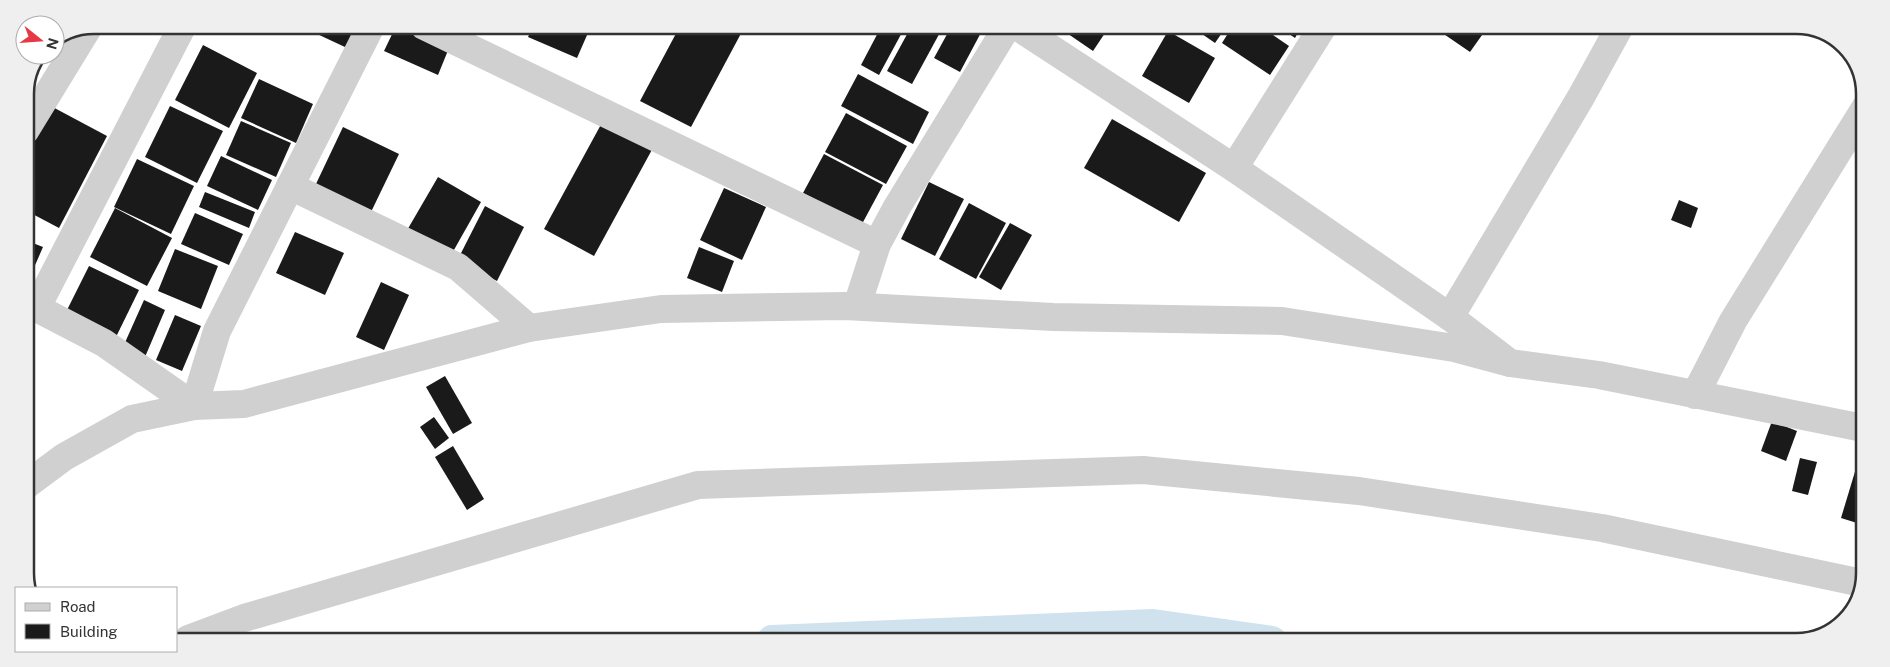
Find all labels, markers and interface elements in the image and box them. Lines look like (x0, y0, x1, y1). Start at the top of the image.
north arrow (15, 15, 65, 65)
text: N (43, 36, 62, 51)
legend (15, 587, 178, 652)
text: Road (60, 598, 96, 615)
text: Building (60, 623, 118, 640)

